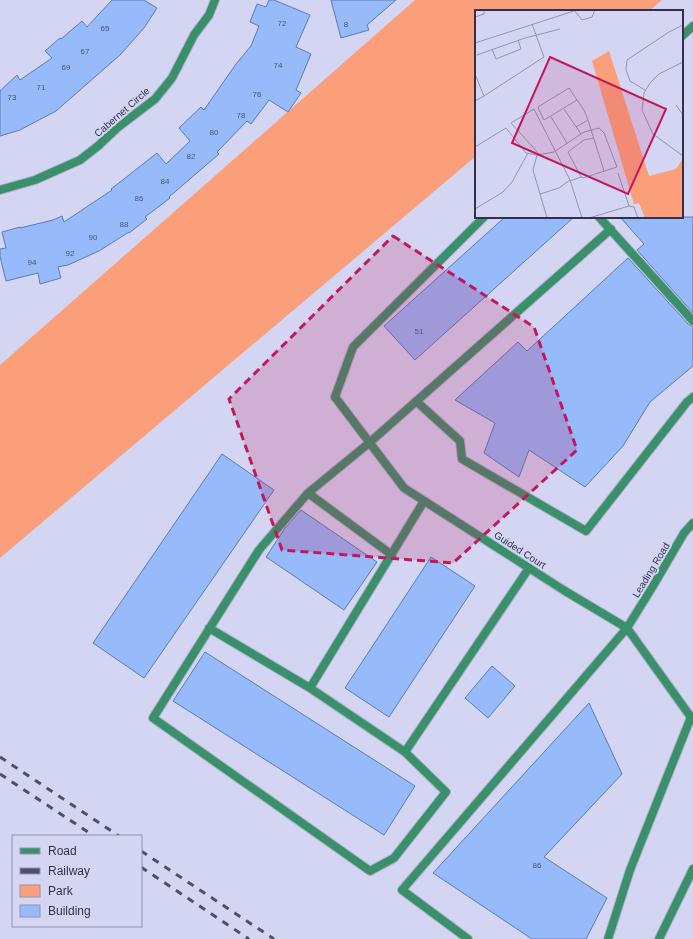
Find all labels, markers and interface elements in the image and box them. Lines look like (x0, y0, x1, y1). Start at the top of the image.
inset map (475, 10, 683, 218)
house number: 72 (278, 19, 287, 28)
house number: 8 (344, 20, 349, 29)
house number: 65 (101, 24, 110, 33)
house number: 67 (81, 47, 90, 56)
house number: 74 (274, 61, 283, 70)
house number: 69 (62, 63, 71, 72)
house number: 71 (37, 83, 46, 92)
street label: Cabernet Circle (92, 85, 152, 139)
house number: 76 (253, 90, 262, 99)
house number: 73 (8, 93, 17, 102)
house number: 78 (237, 111, 246, 120)
house number: 80 (210, 128, 219, 137)
house number: 82 (187, 152, 196, 161)
house number: 84 (161, 177, 170, 186)
house number: 86 (135, 194, 144, 203)
house number: 88 (120, 220, 129, 229)
house number: 90 (89, 233, 98, 242)
house number: 92 (66, 249, 75, 258)
house number: 94 (28, 258, 37, 267)
house number: 51 (415, 327, 424, 336)
street label: Guided Court (492, 529, 548, 571)
street label: Leading Road (630, 540, 672, 600)
legend (12, 835, 142, 927)
text: Road (48, 844, 77, 858)
house number: 86 (533, 861, 542, 870)
text: Railway (48, 864, 90, 878)
text: Park (48, 884, 74, 898)
text: Building (48, 904, 91, 918)

